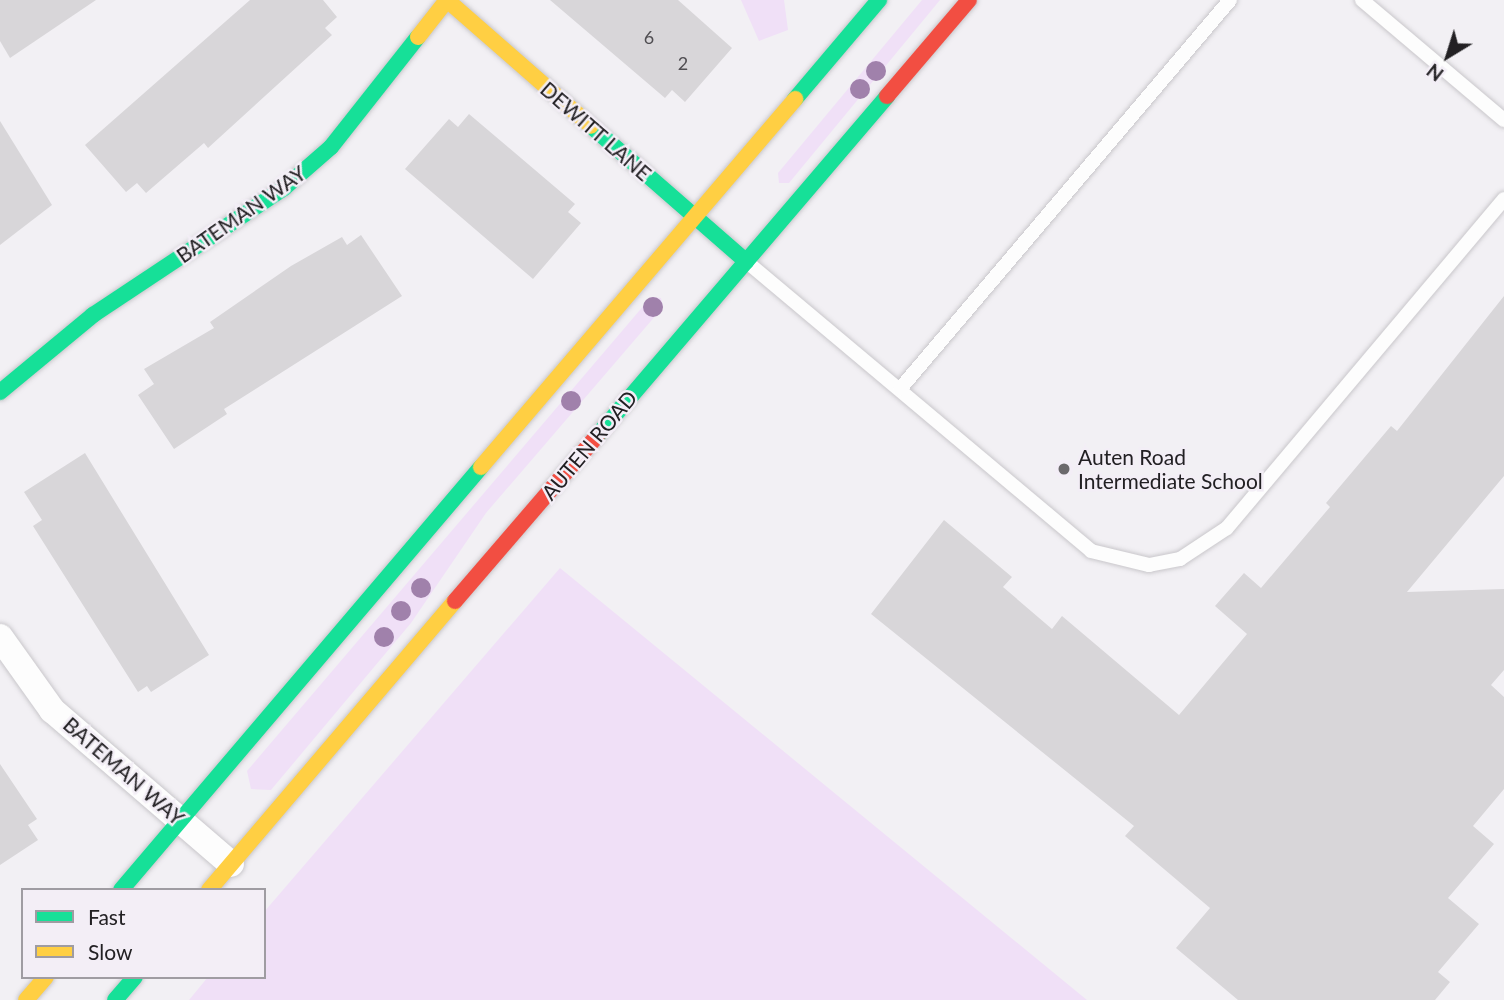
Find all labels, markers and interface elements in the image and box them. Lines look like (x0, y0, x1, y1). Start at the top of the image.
north arrow (1413, 21, 1483, 91)
house number: 6 (644, 26, 654, 48)
house number: 2 (678, 52, 688, 74)
text: N (1422, 59, 1448, 87)
street label: DEWITT LANE (535, 76, 657, 186)
street label: BATEMAN WAY (171, 160, 311, 268)
street label: AUTEN ROAD (536, 385, 642, 505)
place label: Auten Road Intermediate School (1078, 444, 1263, 494)
marker: Auten Road Intermediate School (1056, 461, 1072, 477)
street label: BATEMAN WAY (58, 711, 190, 831)
legend (21, 888, 266, 979)
text: Fast (88, 904, 125, 929)
text: Slow (88, 939, 132, 964)

